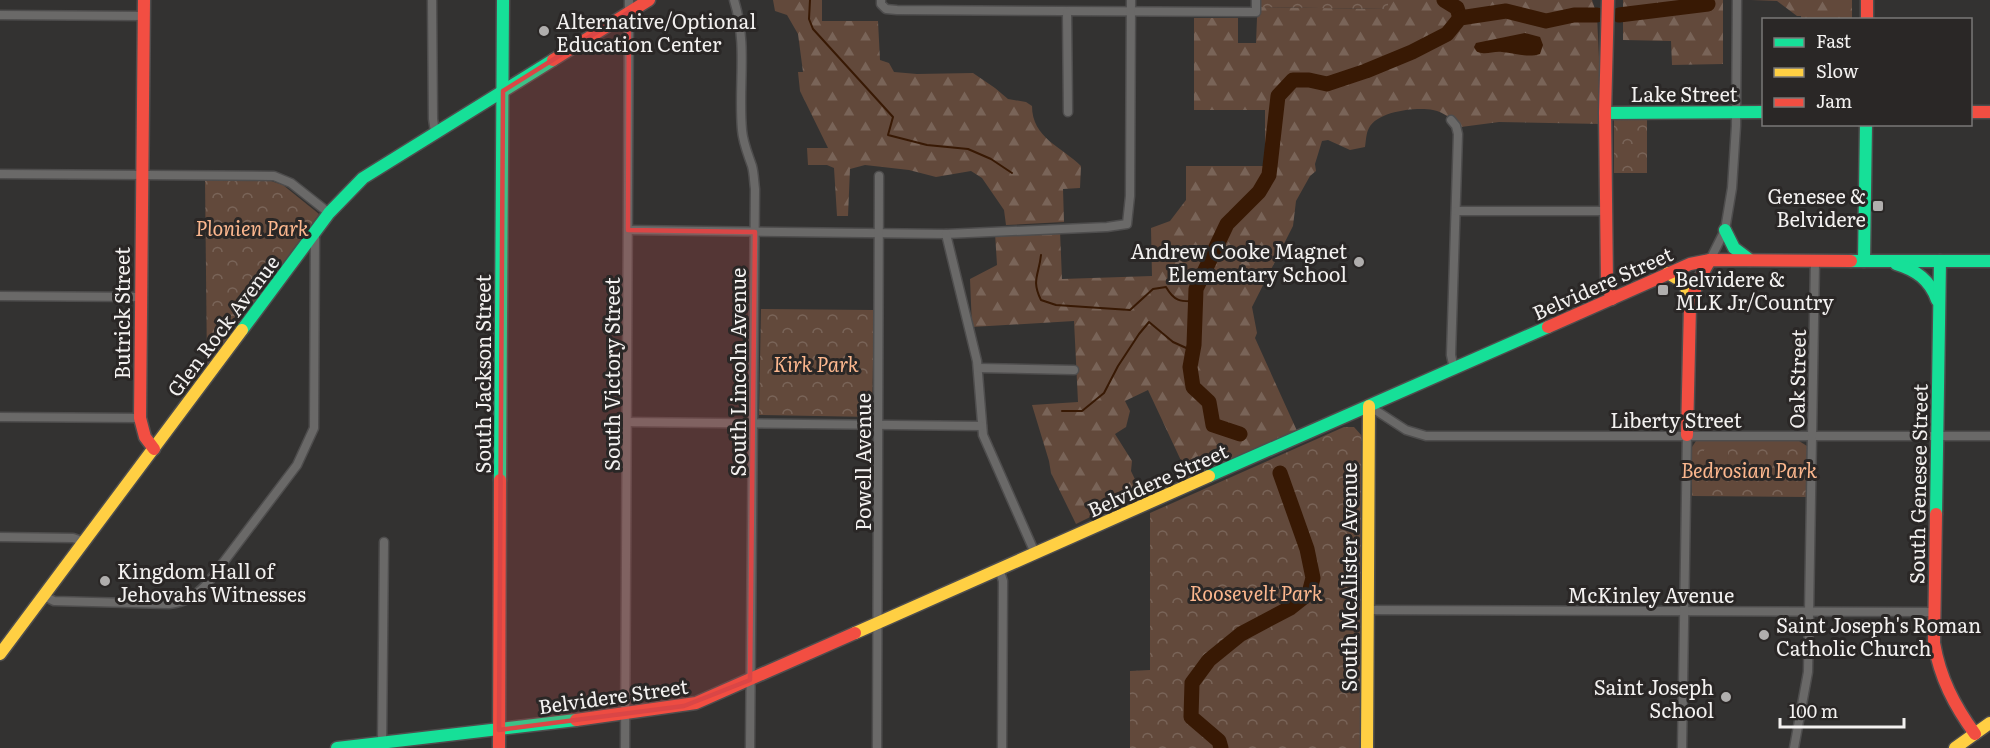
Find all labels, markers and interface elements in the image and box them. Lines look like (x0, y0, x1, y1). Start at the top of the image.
place label: Alternative/Optional Education Center (556, 5, 756, 58)
legend (1762, 18, 1972, 126)
marker: Alternative/Optional Education Center (537, 24, 551, 38)
text: Fast (1816, 27, 1852, 54)
text: Slow (1816, 57, 1859, 84)
street label: Lake Street (1630, 78, 1738, 108)
text: Jam (1816, 87, 1852, 114)
place label: Genesee & Belvidere (1768, 180, 1866, 233)
marker: Genesee & Belvidere (1871, 199, 1885, 213)
park label: Plonien Park (195, 212, 309, 242)
place label: Andrew Cooke Magnet Elementary School (1130, 235, 1347, 288)
street label: Belvidere Street (1527, 238, 1677, 326)
street label: Butrick Street (106, 247, 136, 379)
street label: Glen Rock Avenue (159, 248, 285, 402)
marker: Andrew Cooke Magnet Elementary School (1352, 255, 1366, 269)
place label: Belvidere & MLK Jr/Country (1675, 263, 1834, 316)
street label: South Lincoln Avenue (722, 268, 752, 476)
street label: South Jackson Street (467, 274, 497, 474)
street label: South Victory Street (596, 277, 626, 471)
marker: Belvidere & MLK Jr/Country (1656, 283, 1670, 297)
street label: Oak Street (1780, 329, 1812, 429)
park label: Kirk Park (773, 348, 859, 378)
street label: South Genesee Street (1900, 384, 1934, 584)
street label: Powell Avenue (847, 393, 877, 531)
street label: Liberty Street (1610, 404, 1742, 434)
street label: Belvidere Street (1082, 435, 1232, 523)
park label: Bedrosian Park (1681, 454, 1817, 484)
street label: South McAlister Avenue (1333, 462, 1363, 692)
place label: Kingdom Hall of Jehovahs Witnesses (117, 555, 306, 608)
marker: Kingdom Hall of Jehovahs Witnesses (98, 574, 112, 588)
park label: Roosevelt Park (1189, 577, 1323, 607)
street label: McKinley Avenue (1568, 579, 1734, 609)
place label: Saint Joseph's Roman Catholic Church (1776, 609, 1981, 662)
marker: Saint Joseph's Roman Catholic Church (1757, 628, 1771, 642)
street label: Belvidere Street (536, 670, 690, 720)
place label: Saint Joseph School (1594, 671, 1714, 724)
marker: Saint Joseph School (1719, 690, 1733, 704)
scale bar (1780, 691, 1904, 729)
text: 100 m (1789, 697, 1838, 724)

